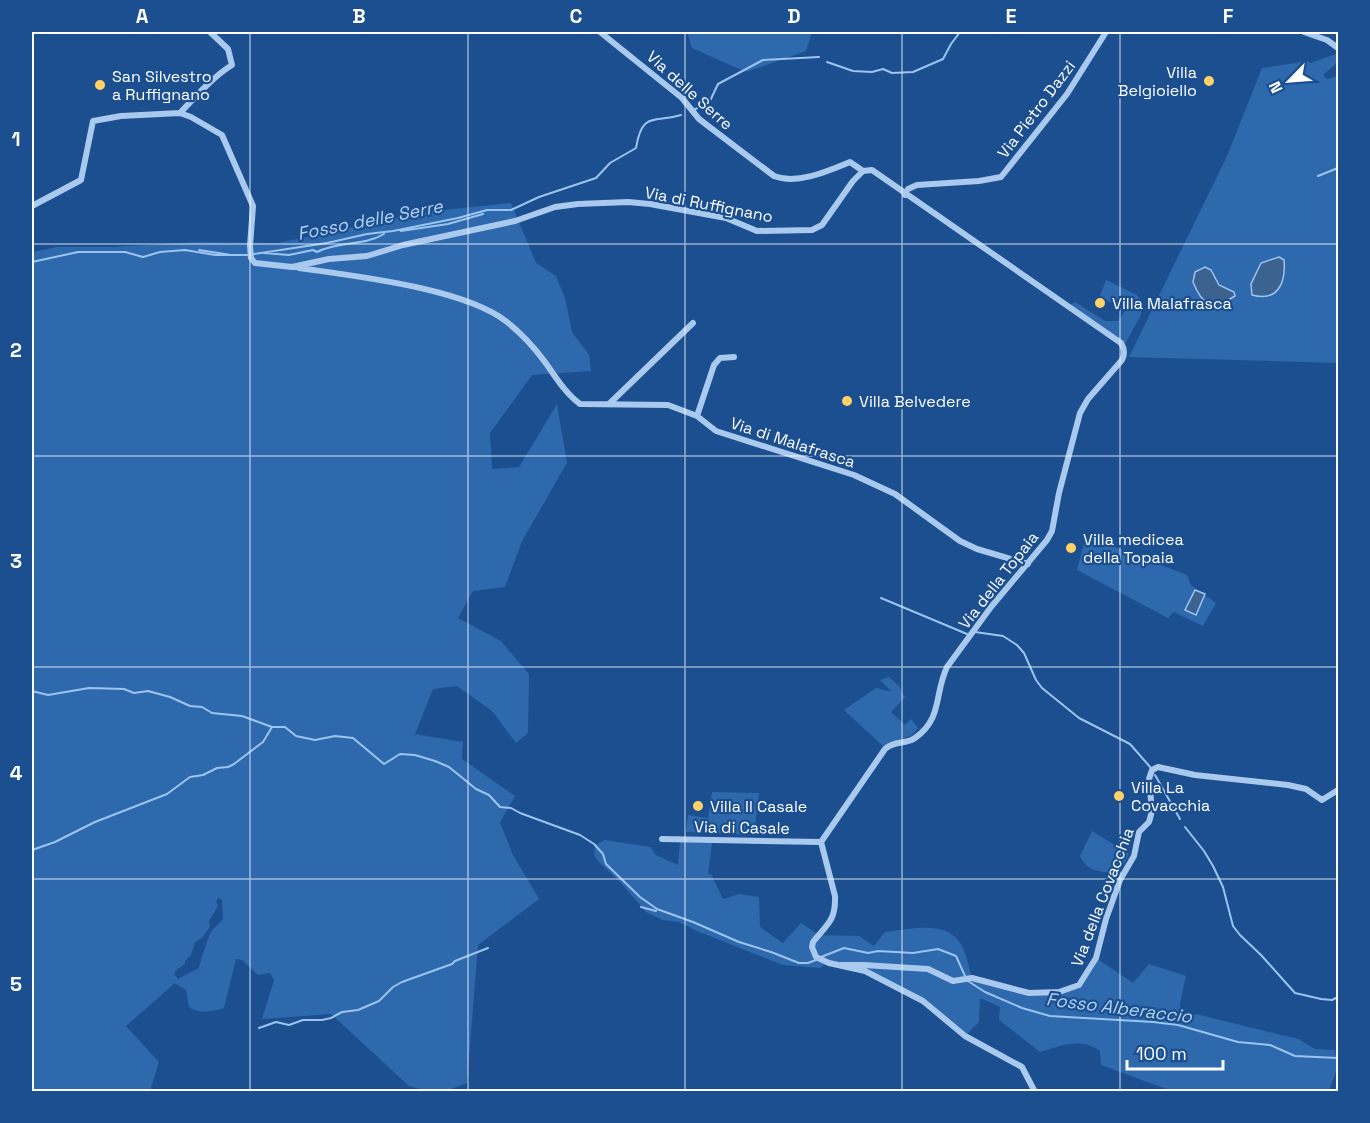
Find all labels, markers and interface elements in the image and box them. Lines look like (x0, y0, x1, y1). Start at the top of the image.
text: A (136, 3, 149, 29)
text: B (352, 3, 366, 29)
text: C (570, 3, 583, 29)
text: D (787, 3, 801, 29)
text: E (1005, 3, 1017, 29)
text: F (1223, 3, 1234, 29)
street label: Via delle Serre (642, 46, 737, 135)
north arrow (1259, 51, 1319, 111)
street label: Via Pietro Dazzi (993, 56, 1080, 162)
place label: Villa Belgioiello (1118, 62, 1197, 101)
place label: San Silvestro a Ruffignano (112, 66, 212, 105)
marker: Villa Belgioiello (1202, 74, 1216, 88)
marker: San Silvestro a Ruffignano (93, 78, 107, 92)
text: N (1264, 78, 1288, 96)
text: 1 (11, 126, 21, 152)
street label: Via di Ruffignano (643, 182, 775, 227)
water label: Fosso delle Serre (295, 194, 446, 245)
place label: Villa Malafrasca (1112, 293, 1232, 314)
marker: Villa Malafrasca (1093, 296, 1107, 310)
text: 2 (10, 337, 22, 363)
place label: Villa Belvedere (859, 391, 971, 412)
marker: Villa Belvedere (840, 394, 854, 408)
street label: Via di Malafrasca (728, 412, 858, 473)
street label: Via della Topaia (954, 527, 1043, 633)
place label: Villa medicea della Topaia (1083, 529, 1184, 568)
marker: Villa medicea della Topaia (1064, 541, 1078, 555)
text: 3 (10, 548, 22, 574)
text: 4 (10, 760, 23, 786)
place label: Villa La Covacchia (1131, 777, 1210, 816)
marker: Villa La Covacchia (1112, 789, 1126, 803)
place label: Villa Il Casale (710, 796, 807, 817)
marker: Villa Il Casale (691, 799, 705, 813)
street label: Via di Casale (694, 816, 790, 839)
street label: Via della Covacchia (1066, 825, 1139, 970)
text: 5 (10, 971, 22, 997)
water label: Fosso Alberaccio (1045, 987, 1194, 1028)
scale bar (1127, 1033, 1223, 1071)
text: 100 m (1136, 1042, 1187, 1065)

